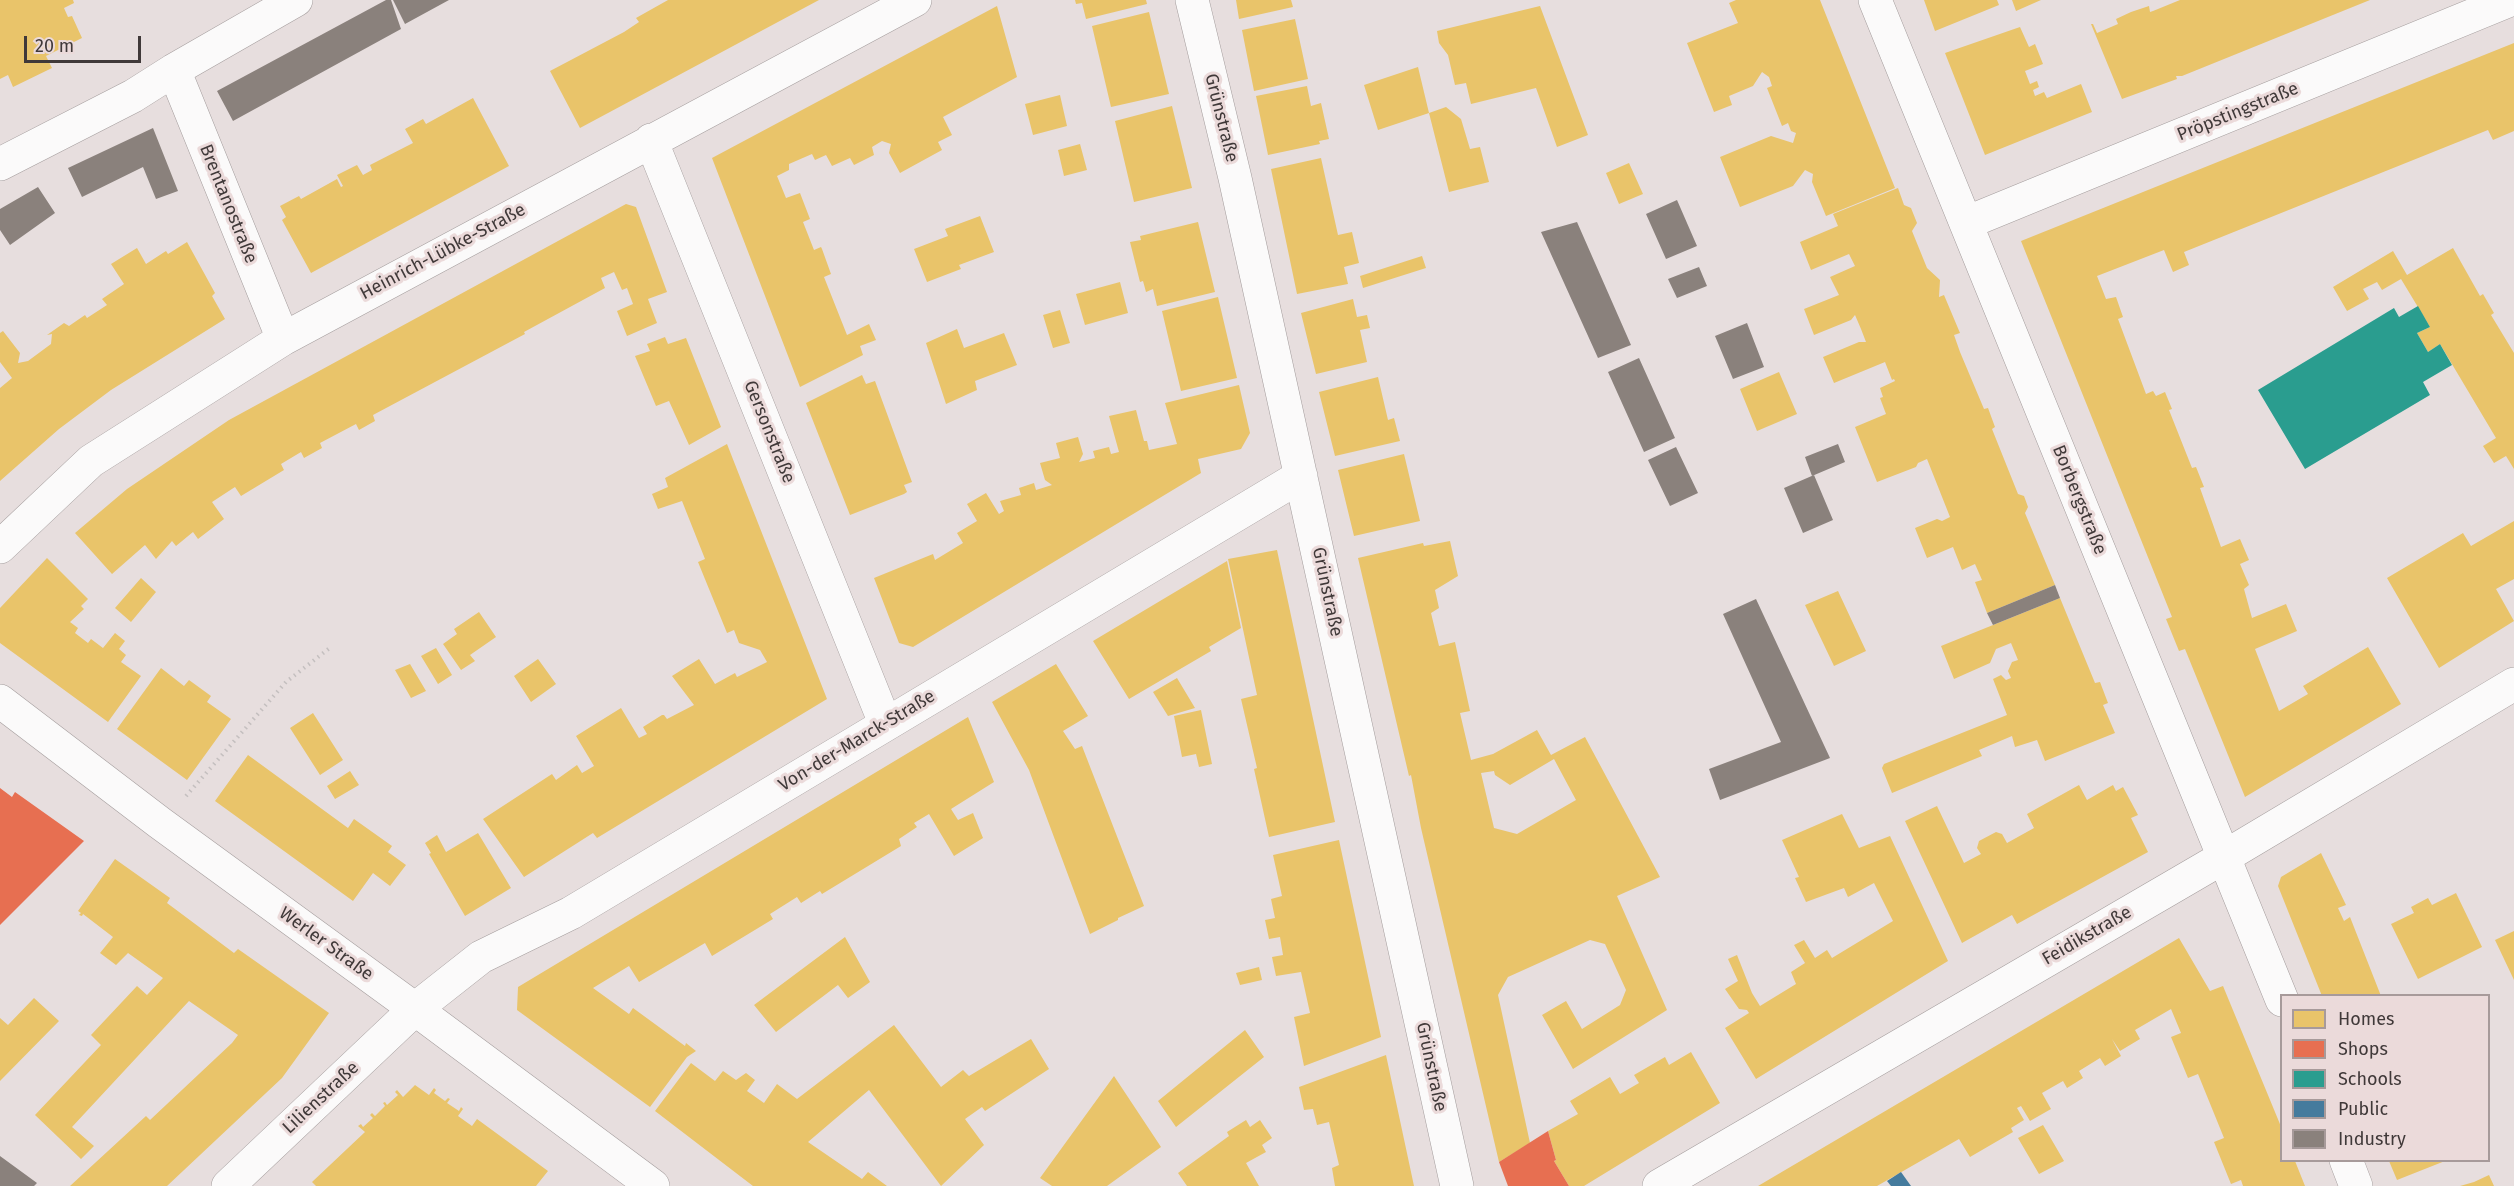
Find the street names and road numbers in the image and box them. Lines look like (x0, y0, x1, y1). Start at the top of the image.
street label: Grünstraße (1200, 71, 1242, 165)
street label: Pröpstingstraße (2174, 78, 2302, 146)
street label: Brentanostraße (194, 141, 262, 267)
street label: Heinrich-Lübke-Straße (357, 199, 529, 305)
street label: Gersonstraße (739, 378, 799, 486)
street label: Borbergstraße (2047, 442, 2111, 558)
street label: Grünstraße (1307, 545, 1347, 639)
street label: Von-der-Marck-Straße (775, 686, 939, 796)
street label: Feidikstraße (2038, 902, 2136, 970)
street label: Werler Straße (275, 903, 377, 985)
street label: Grünstraße (1411, 1020, 1451, 1114)
street label: Lilienstraße (278, 1057, 364, 1139)

